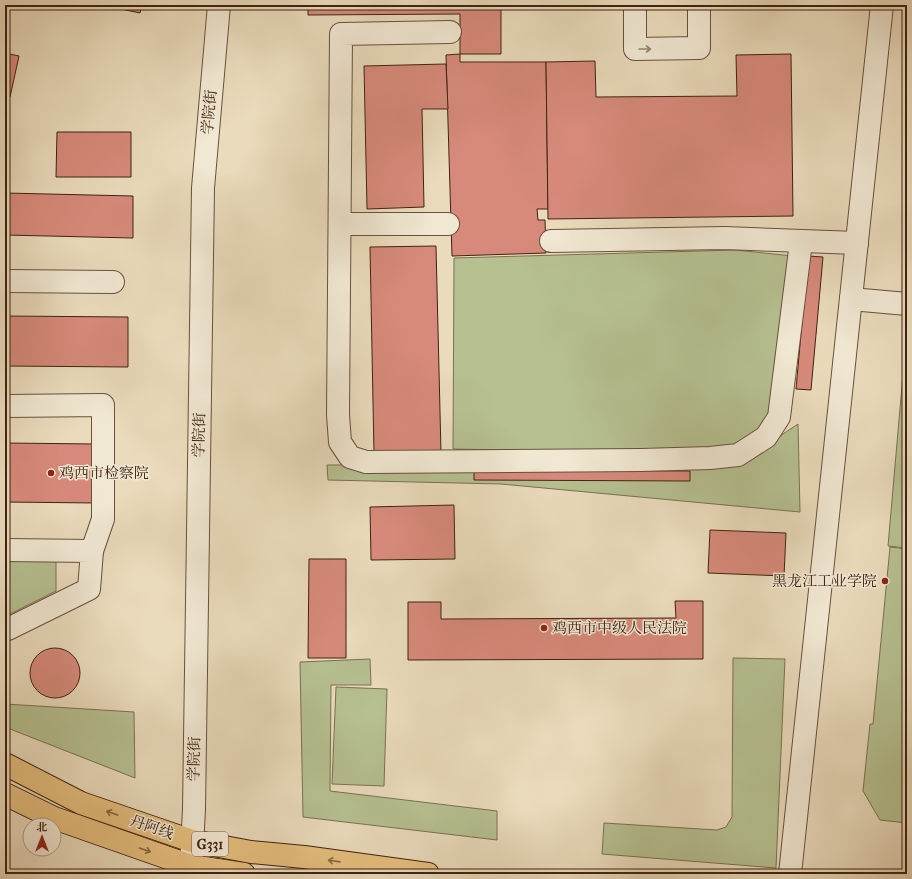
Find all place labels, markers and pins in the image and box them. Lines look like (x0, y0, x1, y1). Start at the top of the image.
place label: 鸡西市检察院 (59, 464, 149, 482)
marker: 鸡西市检察院 (46, 468, 56, 478)
place label: 黑龙江工业学院 (772, 572, 877, 590)
marker: 黑龙江工业学院 (880, 576, 890, 586)
place label: 鸡西市中级人民法院 (552, 619, 687, 637)
marker: 鸡西市中级人民法院 (539, 623, 549, 633)

